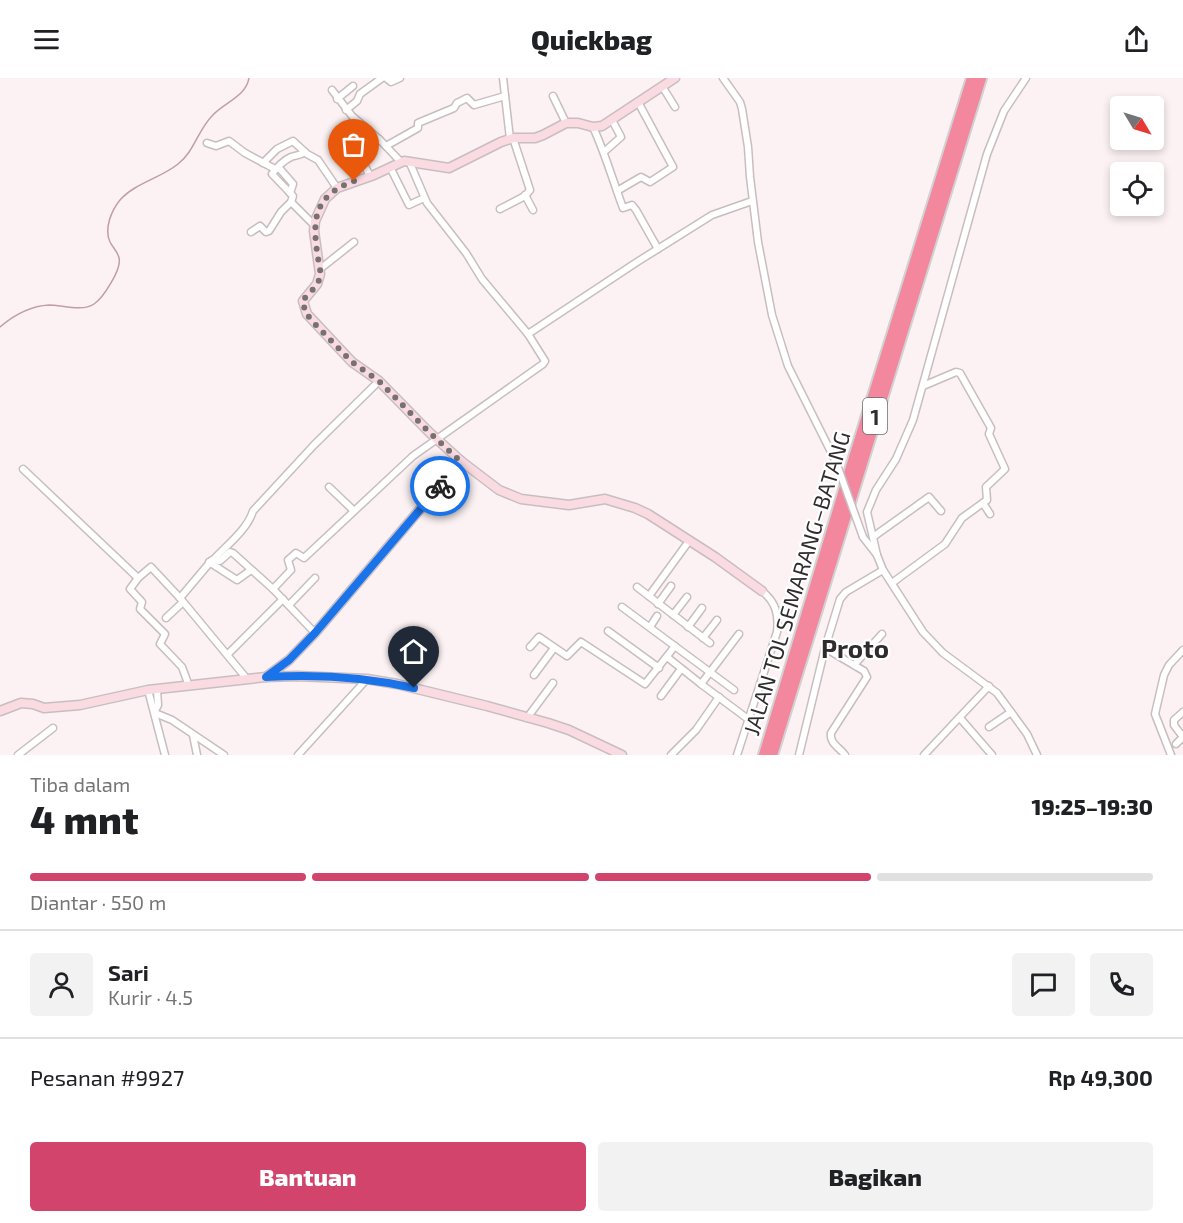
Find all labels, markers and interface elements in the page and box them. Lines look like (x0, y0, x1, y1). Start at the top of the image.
icon: menu (30, 23, 63, 56)
text: Quickbag (531, 23, 652, 55)
icon: share (1120, 23, 1153, 56)
north arrow (1110, 96, 1164, 150)
map controls (1110, 96, 1164, 216)
pin (328, 119, 379, 181)
icon: bag (337, 128, 370, 161)
button: locate (1110, 162, 1164, 216)
road number: 1 (863, 398, 887, 434)
street label: JALAN TOL SEMARANG–BATANG (737, 428, 855, 738)
courier (410, 456, 470, 516)
icon: bike (424, 470, 457, 503)
pin (388, 626, 439, 688)
district label: Proto (821, 632, 889, 663)
icon: home (397, 635, 430, 668)
text: Tiba dalam (30, 772, 130, 796)
text: 19:25–19:30 (1032, 793, 1153, 819)
text: 4 mnt (30, 795, 139, 842)
text: Diantar · 550 m (30, 890, 166, 914)
button: person (30, 953, 93, 1016)
button: chat (1012, 953, 1075, 1016)
button: phone (1090, 953, 1153, 1016)
text: Sari (108, 959, 149, 985)
text: Kurir · 4.5 (108, 985, 193, 1009)
text: Pesanan #9927 (30, 1064, 184, 1090)
text: Rp 49,300 (1048, 1064, 1153, 1090)
button: Bantuan (30, 1142, 586, 1211)
button: Bagikan (598, 1142, 1153, 1211)

